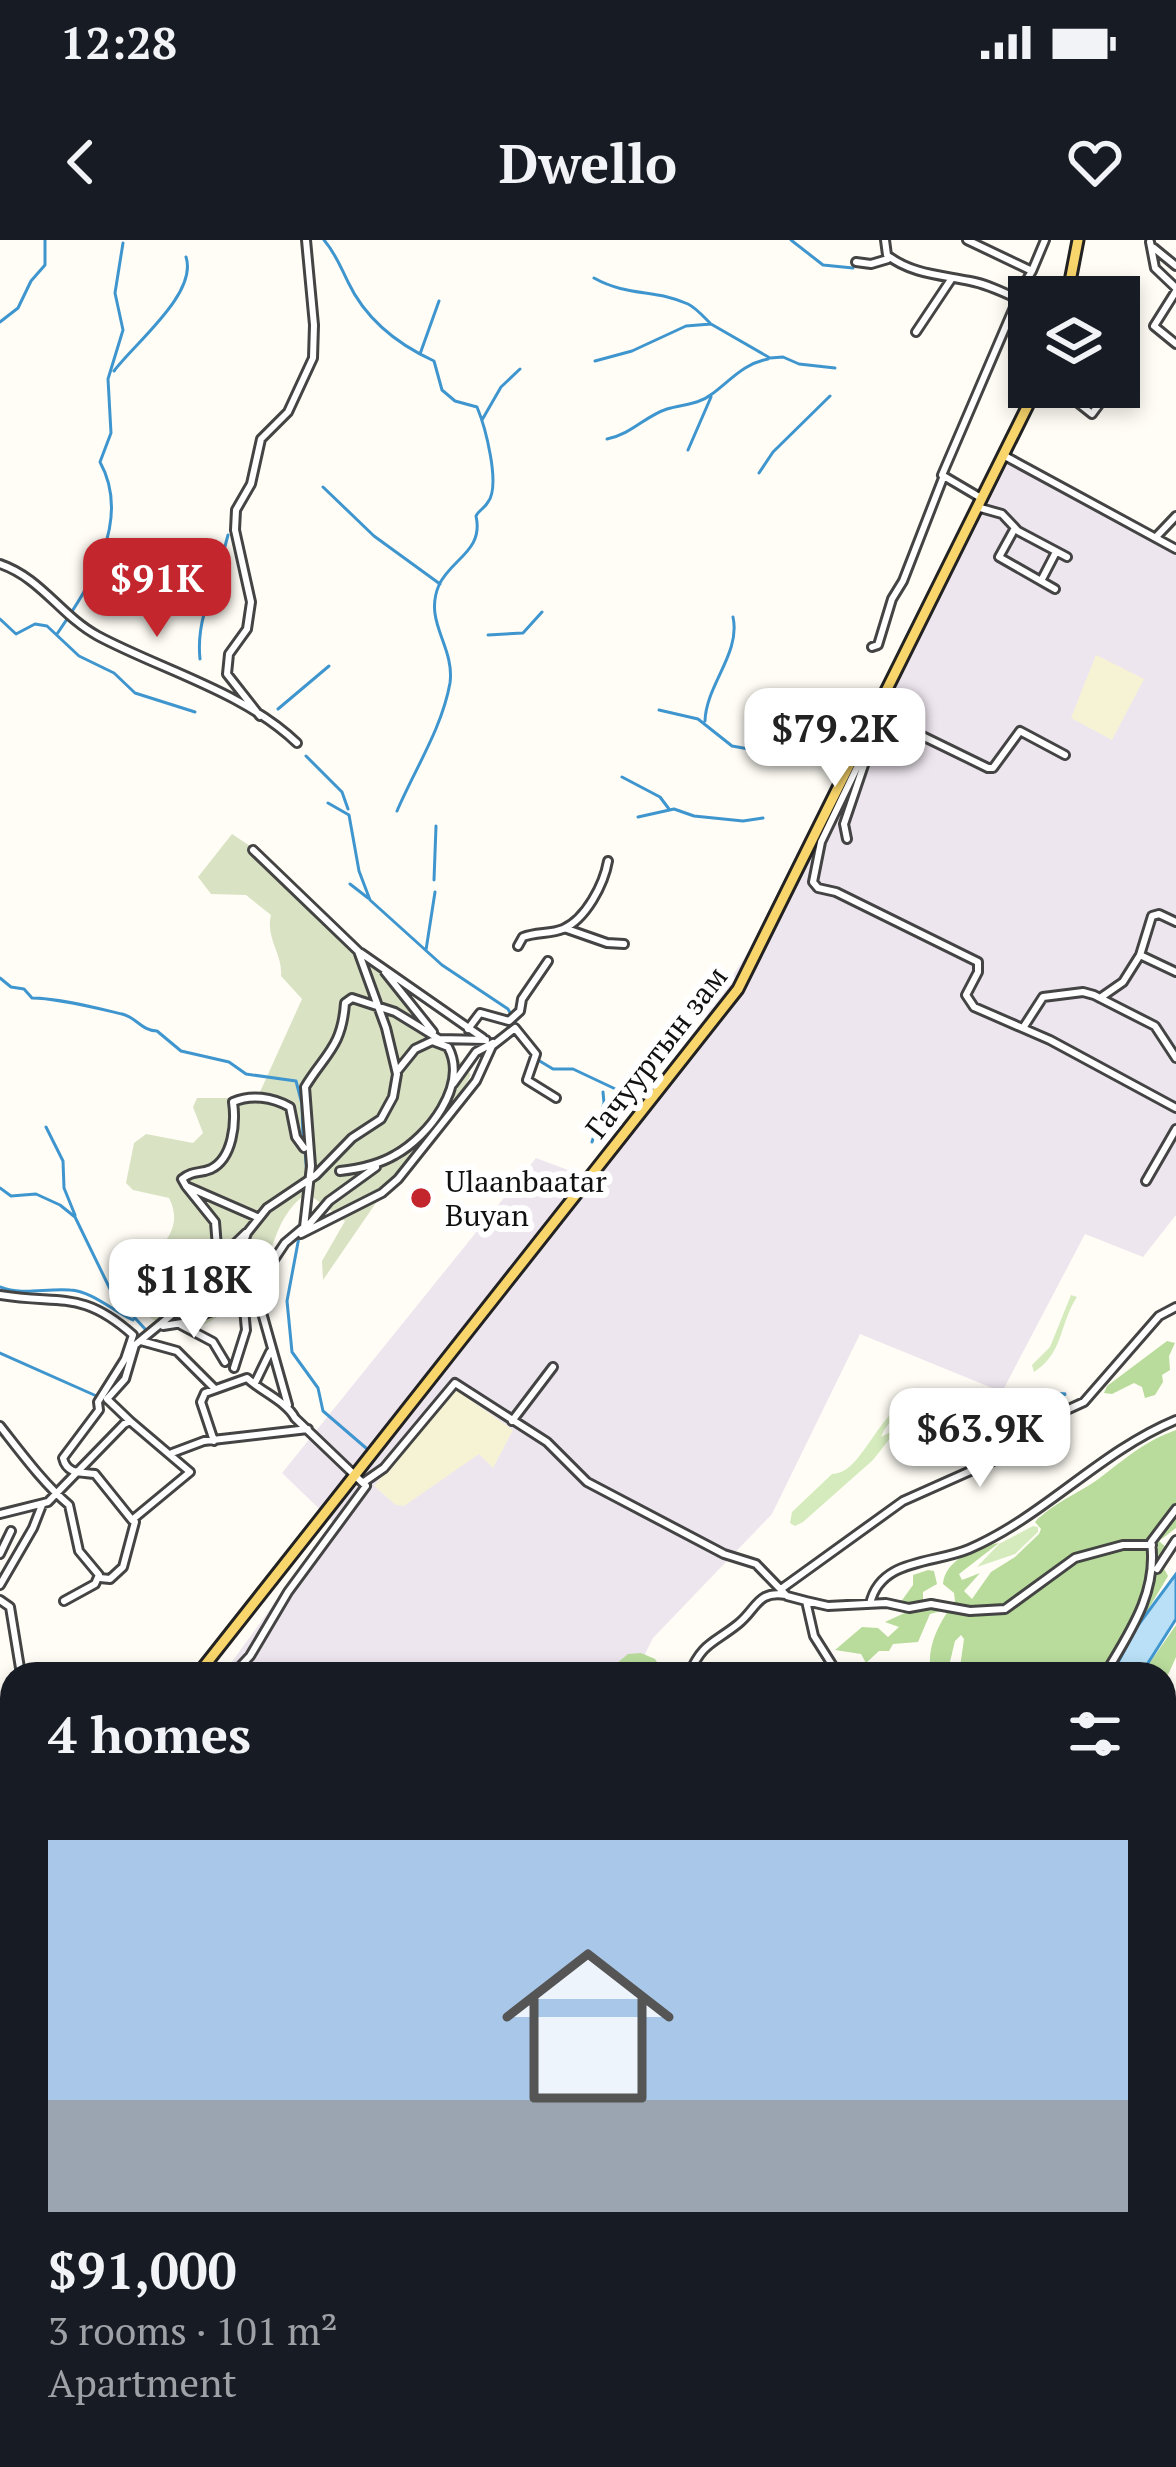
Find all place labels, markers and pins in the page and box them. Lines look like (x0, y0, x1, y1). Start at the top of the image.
pin: $91K (86, 538, 228, 640)
pin: $79.2K (737, 688, 933, 790)
place label: Ulaanbaatar Buyan (445, 1161, 607, 1235)
marker: Ulaanbaatar Buyan (408, 1185, 434, 1211)
pin: $118K (110, 1239, 278, 1341)
pin: $63.9K (882, 1388, 1078, 1490)

